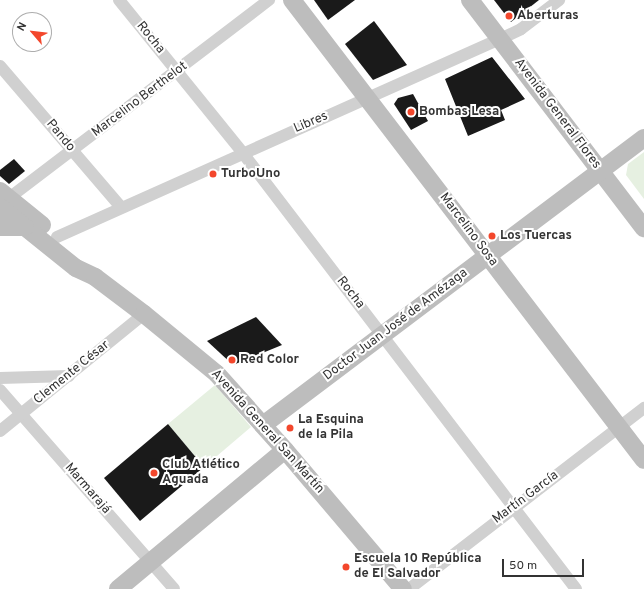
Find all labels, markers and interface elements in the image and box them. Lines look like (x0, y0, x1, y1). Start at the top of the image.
place label: Aberturas (517, 8, 579, 24)
marker: Aberturas (504, 11, 514, 21)
north arrow (12, 12, 52, 52)
street label: Rocha (132, 19, 168, 57)
text: N (14, 20, 30, 34)
street label: Avenida General Flores (510, 56, 604, 172)
street label: Marcelino Berthelot (89, 59, 191, 141)
place label: Bombas Lesa (419, 104, 499, 120)
marker: Bombas Lesa (406, 107, 416, 117)
street label: Libres (292, 109, 330, 137)
street label: Pando (42, 117, 78, 155)
place label: TurboUno (221, 166, 280, 182)
marker: TurboUno (208, 169, 218, 179)
street label: Marcelino Sosa (435, 190, 501, 270)
place label: Los Tuercas (500, 228, 572, 244)
marker: Los Tuercas (487, 231, 497, 241)
street label: Doctor Juan José de Amézaga (321, 266, 471, 384)
street label: Rocha (333, 274, 367, 312)
street label: Clemente César (31, 338, 113, 408)
place label: Red Color (240, 352, 299, 368)
marker: Red Color (227, 355, 237, 365)
street label: Avenida General San Martín (207, 367, 327, 497)
place label: La Esquina de la Pila (298, 413, 364, 444)
marker: La Esquina de la Pila (285, 423, 295, 433)
place label: Club Atlético Aguada (162, 458, 240, 489)
street label: Marmarajá (61, 460, 113, 518)
marker: Club Atlético Aguada (149, 468, 159, 478)
street label: Martín García (490, 468, 562, 528)
scale bar (504, 551, 586, 577)
place label: Escuela 10 República de El Salvador (354, 552, 481, 583)
text: 50 m (509, 558, 537, 574)
marker: Escuela 10 República de El Salvador (341, 562, 351, 572)

